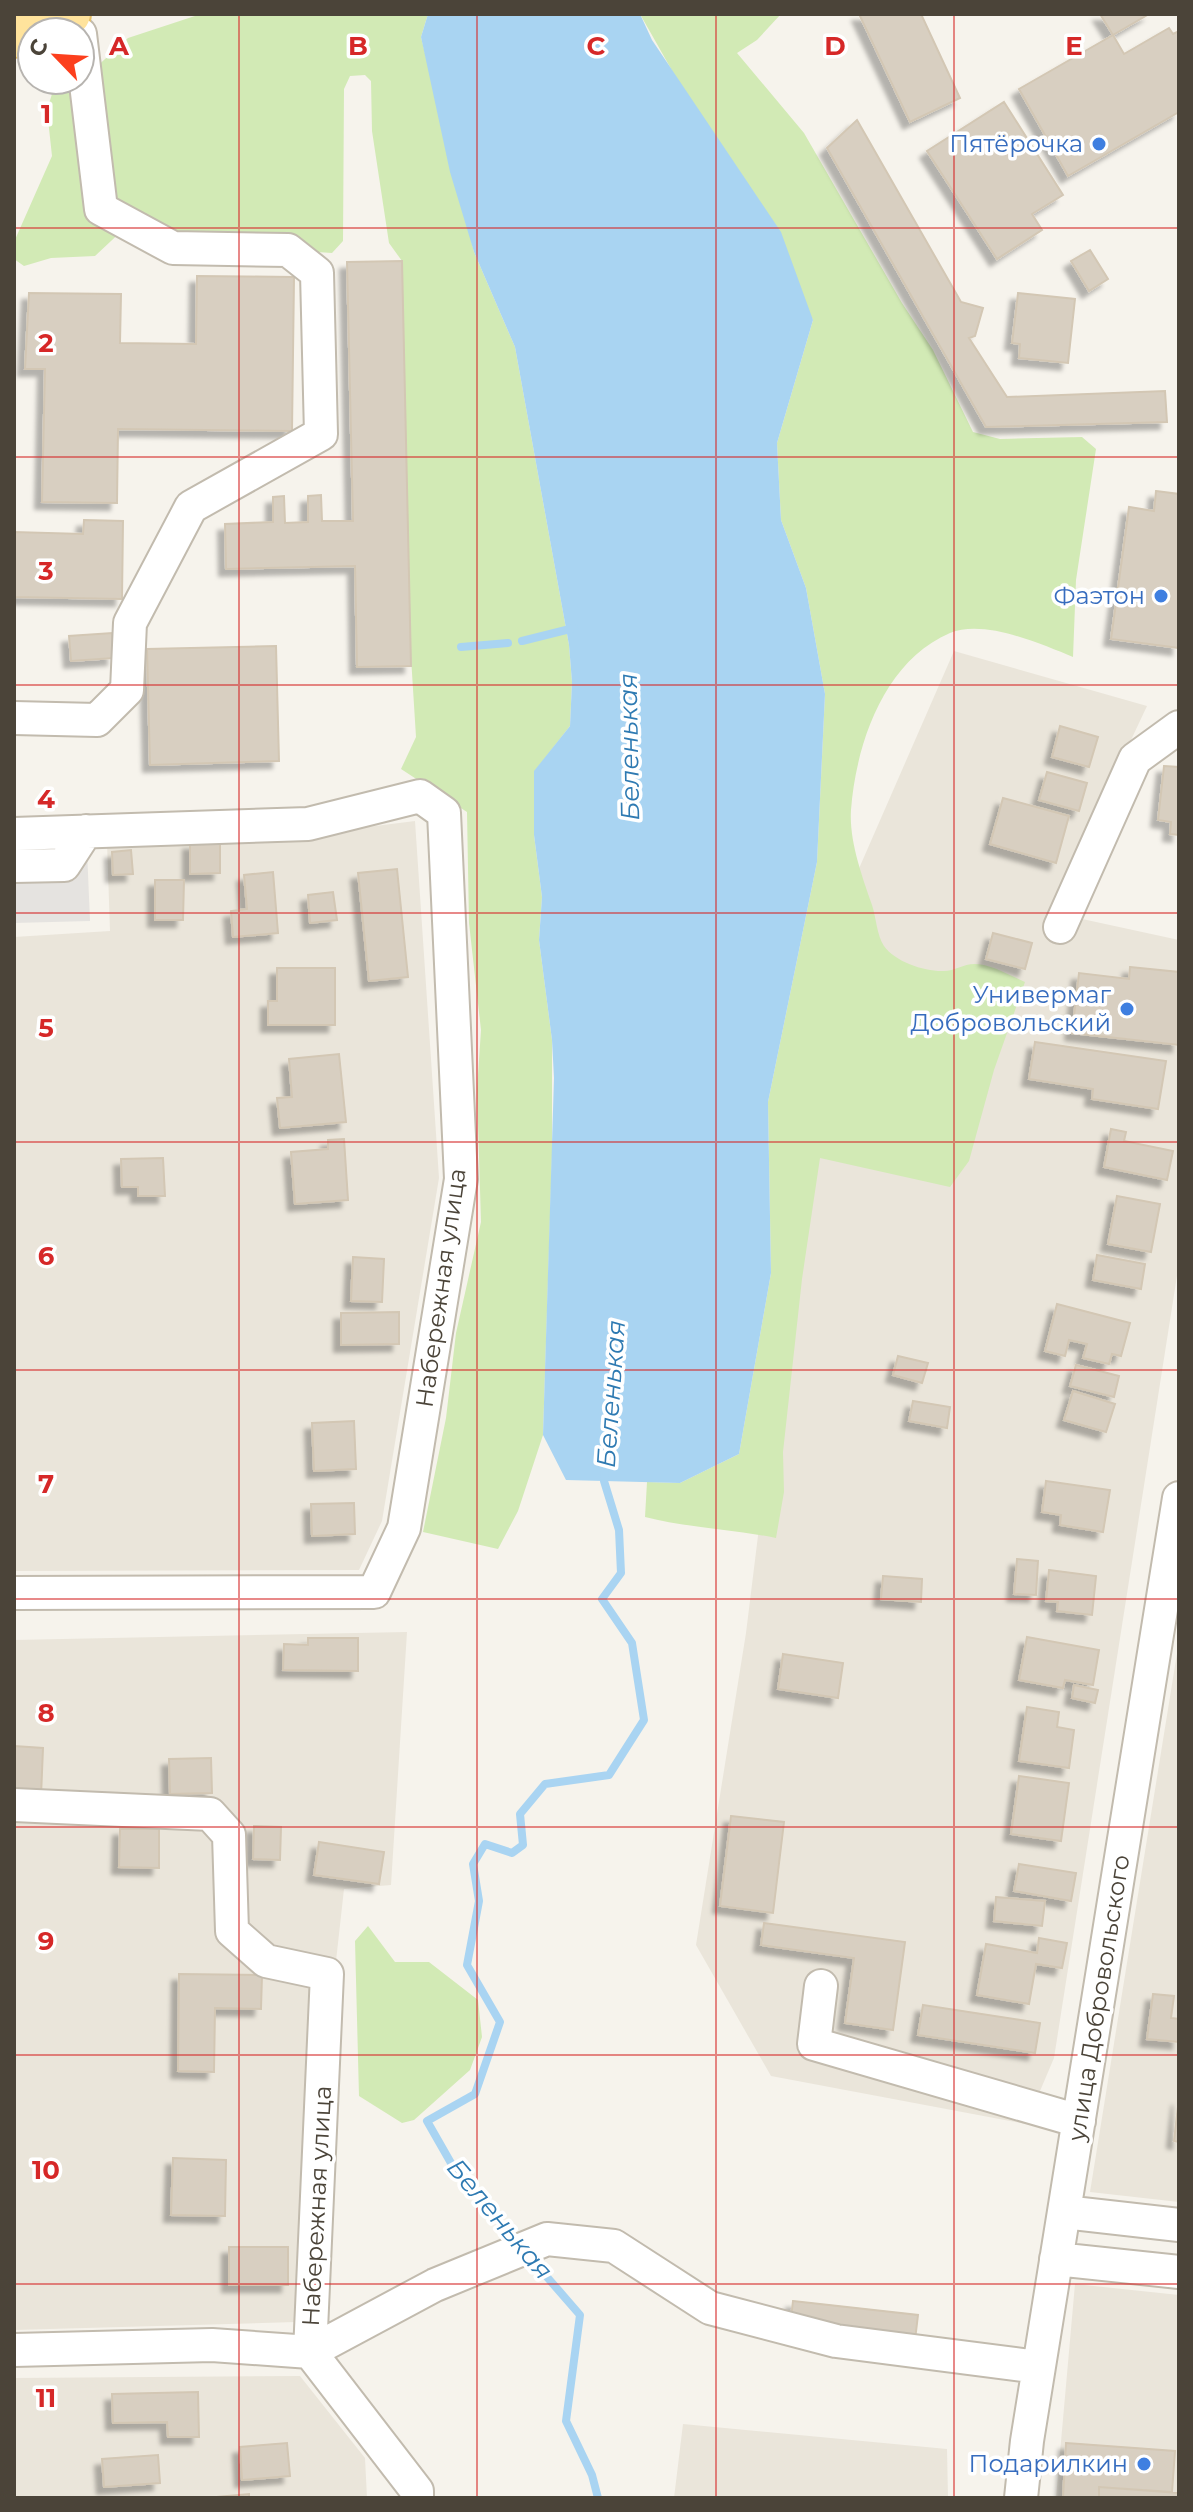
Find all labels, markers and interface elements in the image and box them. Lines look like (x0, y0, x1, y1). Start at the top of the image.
north arrow (16, 16, 96, 96)
text: A (108, 30, 130, 62)
text: B (348, 30, 368, 62)
text: C (587, 30, 606, 62)
text: D (824, 30, 846, 62)
text: E (1065, 30, 1083, 62)
text: С (23, 35, 54, 61)
text: 1 (41, 98, 51, 130)
place label: Пятёрочка (949, 129, 1083, 158)
marker: Пятёрочка (1090, 135, 1108, 153)
text: 2 (38, 327, 54, 359)
text: 3 (37, 555, 54, 587)
place label: Фаэтон (1054, 581, 1145, 610)
marker: Фаэтон (1152, 587, 1170, 605)
water label: Беленькая (612, 673, 646, 821)
text: 4 (37, 783, 55, 815)
place label: Универмаг Добровольский (911, 980, 1112, 1037)
marker: Универмаг Добровольский (1118, 1000, 1136, 1018)
text: 5 (38, 1012, 54, 1044)
street label: Набережная улица (409, 1167, 472, 1409)
text: 6 (38, 1240, 55, 1272)
water label: Беленькая (590, 1319, 632, 1469)
text: 7 (38, 1468, 54, 1500)
text: 8 (37, 1697, 55, 1729)
street label: улица Добровольского (1061, 1853, 1135, 2144)
text: 9 (38, 1925, 54, 1957)
street label: Набережная улица (296, 2085, 337, 2327)
water label: Беленькая (440, 2152, 560, 2286)
text: 10 (32, 2154, 60, 2186)
text: 11 (36, 2382, 56, 2414)
place label: Подарилкин (969, 2449, 1128, 2478)
marker: Подарилкин (1135, 2455, 1153, 2473)

